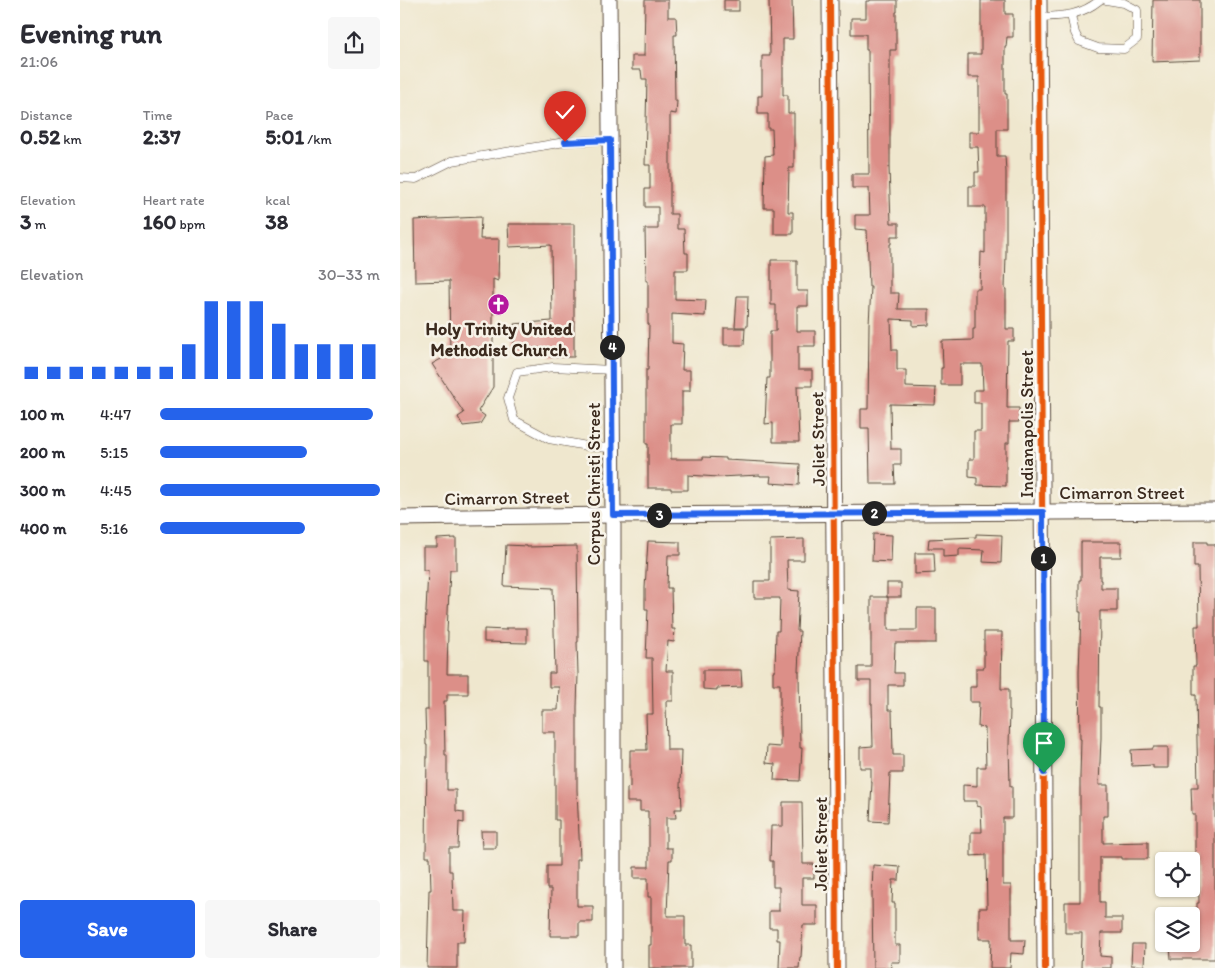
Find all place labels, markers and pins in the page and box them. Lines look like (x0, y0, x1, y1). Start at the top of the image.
pin (544, 91, 586, 142)
church icon: Holy Trinity United Methodist Church (487, 292, 511, 316)
place label: Holy Trinity United Methodist Church (426, 318, 573, 361)
pin: 4 (600, 334, 624, 360)
pin: 2 (862, 500, 886, 526)
pin: 3 (646, 502, 672, 528)
pin: 1 (1030, 546, 1056, 570)
pin (1023, 722, 1065, 773)

